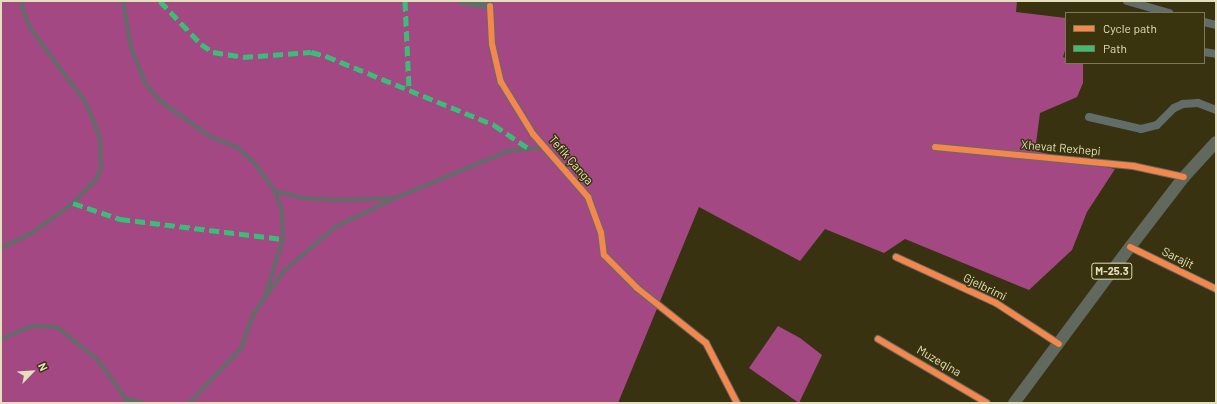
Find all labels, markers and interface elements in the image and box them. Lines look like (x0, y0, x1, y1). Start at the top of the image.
legend (1065, 12, 1205, 64)
text: Cycle path (1103, 21, 1157, 35)
text: Path (1103, 41, 1127, 55)
street label: Tefik Çanga (546, 132, 596, 188)
street label: Xhevat Rexhepi (1021, 137, 1101, 159)
street label: Sarajit (1160, 244, 1196, 272)
road number: M-25.3 (1091, 262, 1133, 280)
street label: Gjelbrimi (961, 270, 1009, 304)
street label: Muzeqina (914, 343, 964, 379)
north arrow (12, 352, 52, 392)
text: N (36, 361, 51, 373)

